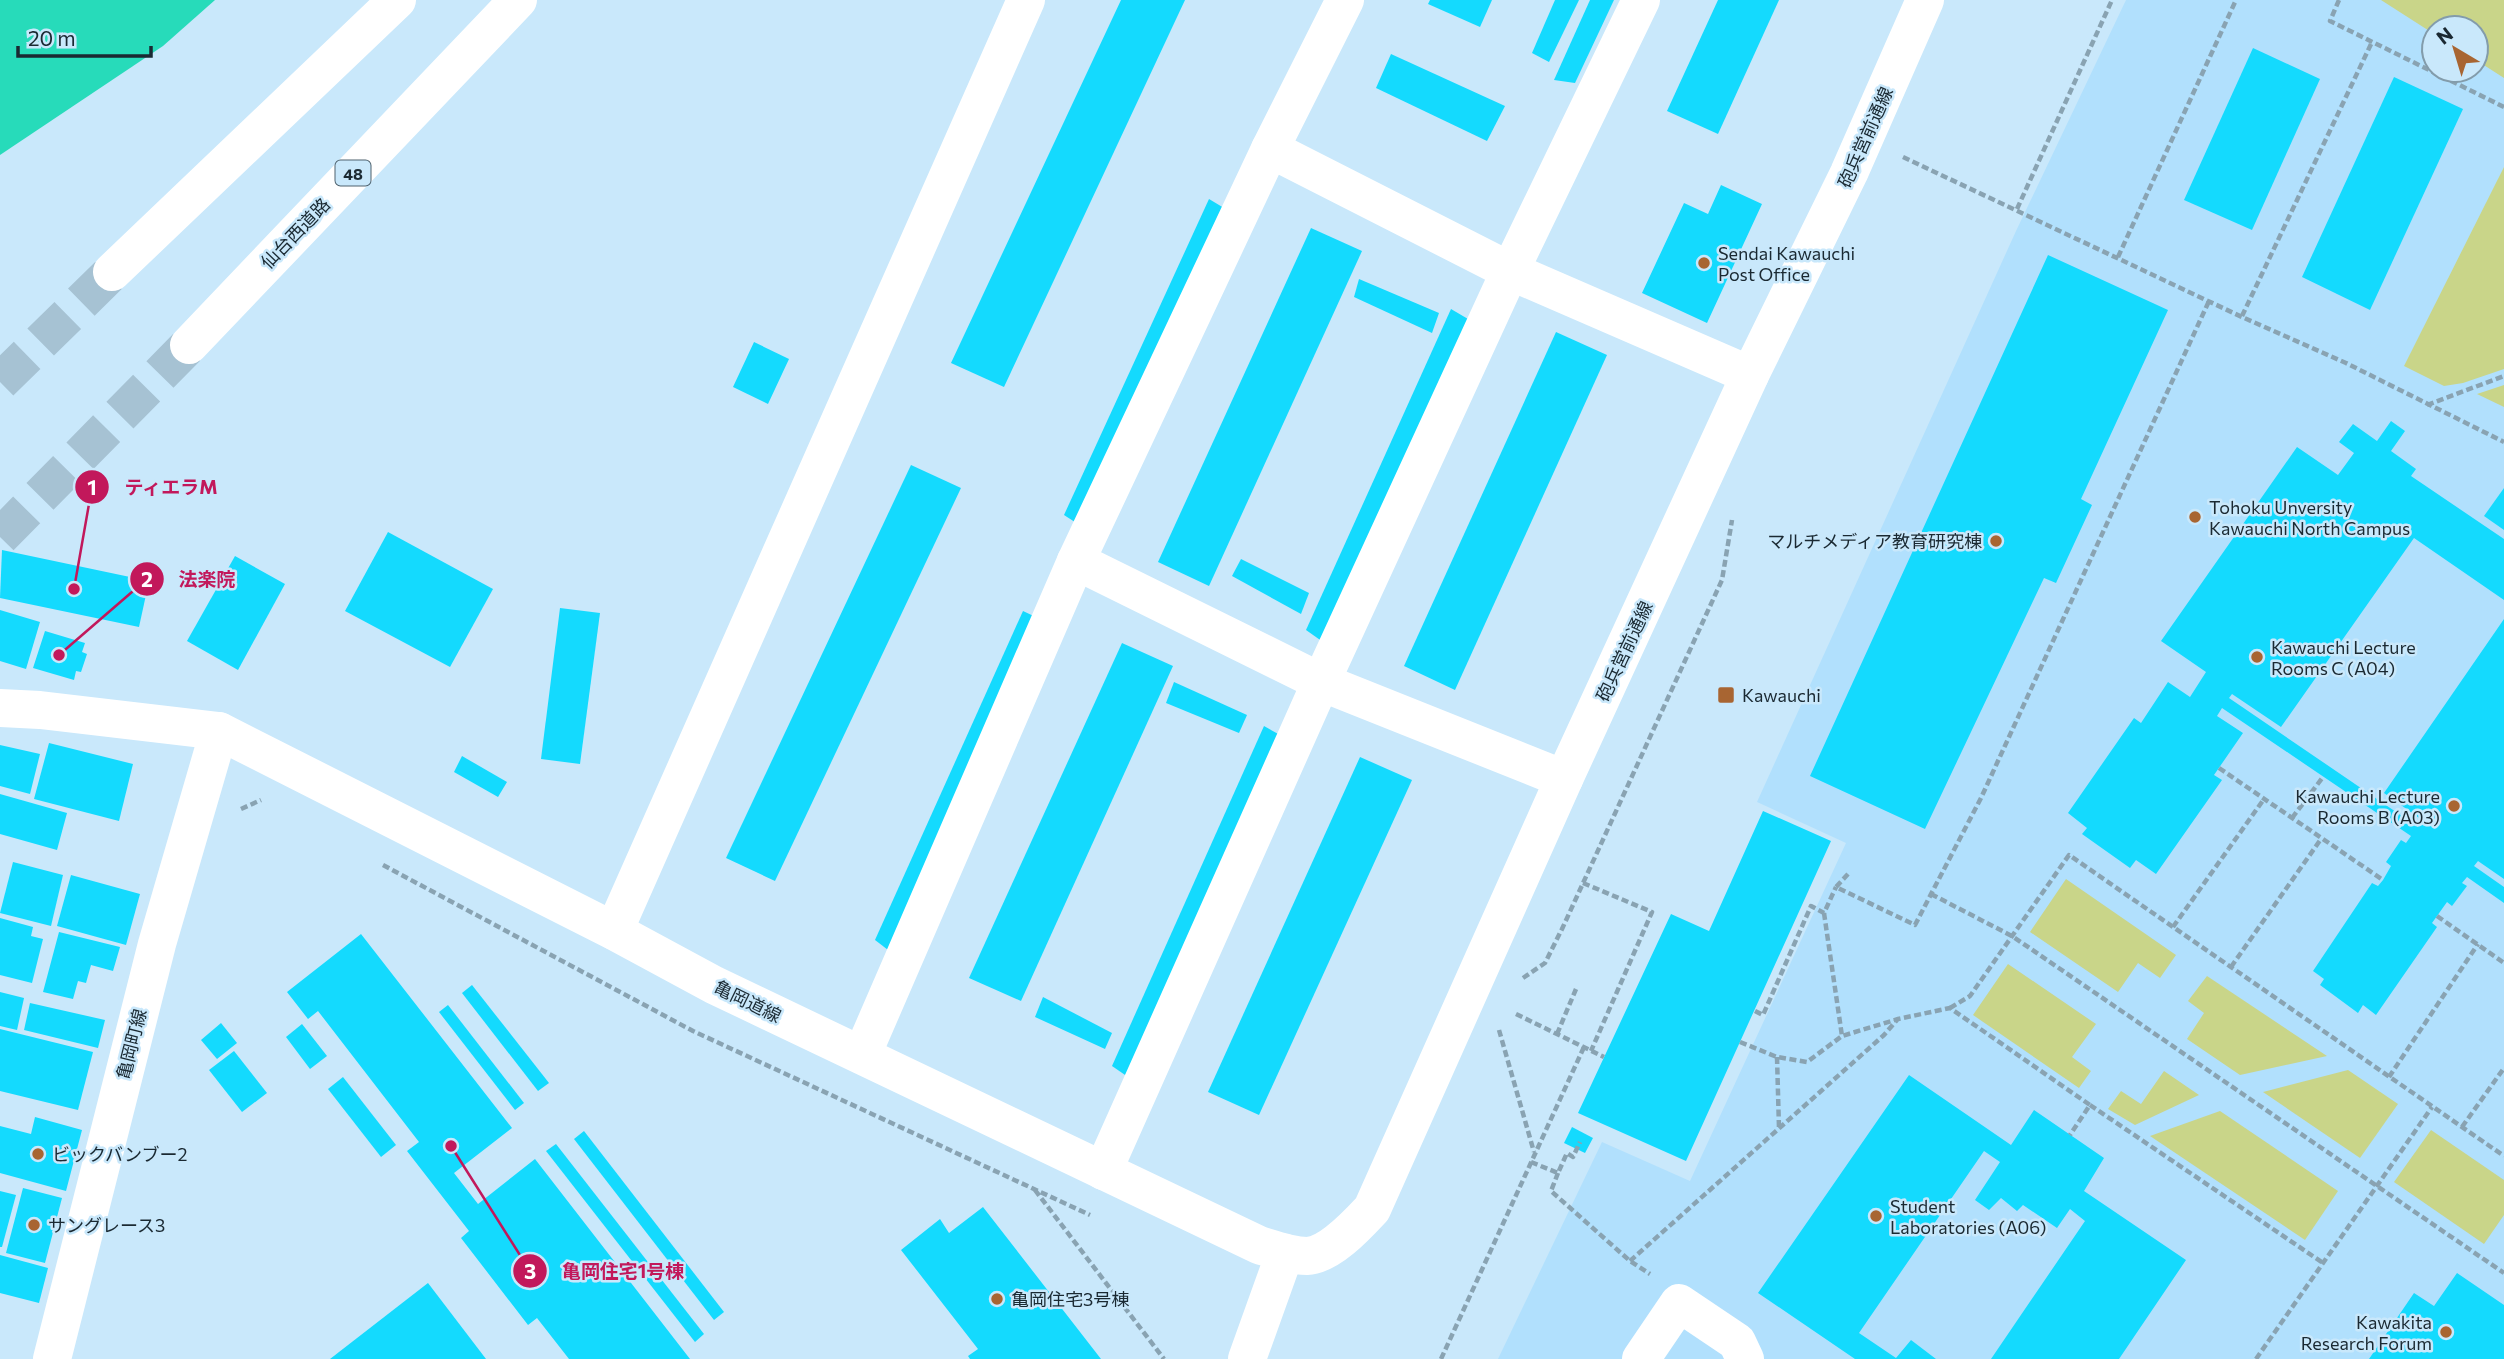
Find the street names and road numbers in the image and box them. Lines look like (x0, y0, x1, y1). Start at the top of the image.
street label: 砲兵営前通線 (1833, 83, 1897, 191)
road number: 48 (336, 160, 370, 186)
street label: 仙台西道路 (256, 193, 334, 273)
street label: 砲兵営前通線 (1591, 597, 1657, 705)
street label: 亀岡道線 (711, 975, 785, 1027)
street label: 亀岡町線 (112, 1006, 150, 1082)

